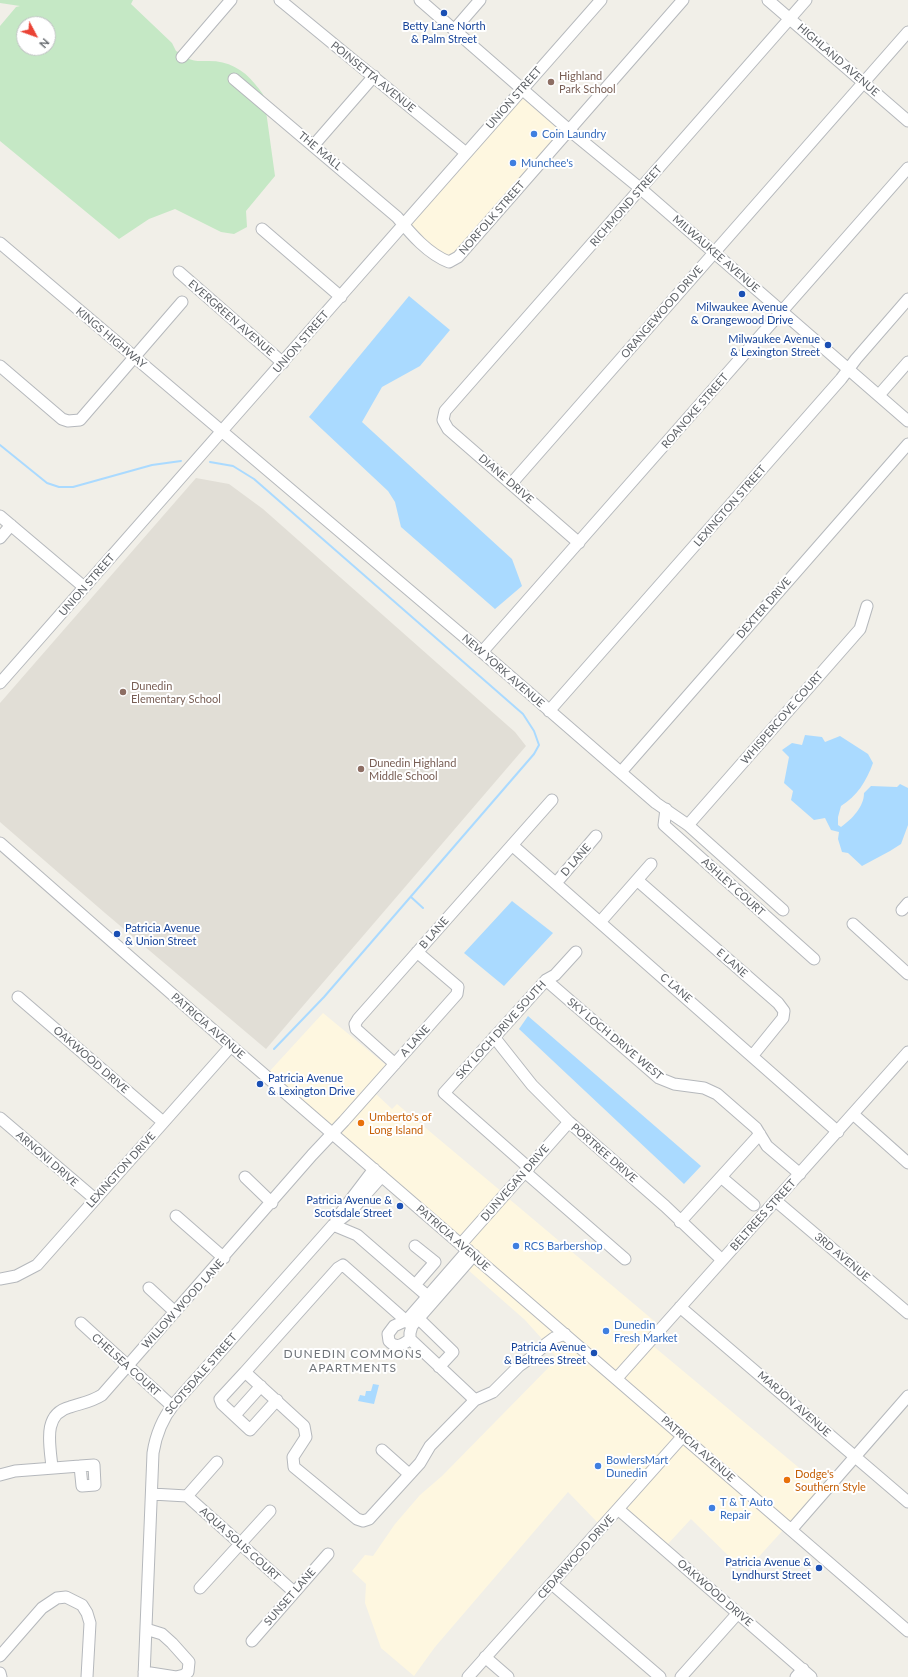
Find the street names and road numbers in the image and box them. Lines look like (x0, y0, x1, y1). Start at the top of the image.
street label: HIGHLAND AVENUE (794, 21, 882, 99)
street label: POINSETTA AVENUE (328, 39, 418, 115)
street label: UNION STREET (483, 64, 545, 132)
street label: THE MALL (295, 129, 345, 173)
street label: RICHMOND STREET (587, 163, 665, 249)
street label: NORFOLK STREET (456, 178, 528, 258)
street label: MILWAUKEE AVENUE (670, 213, 762, 295)
street label: ORANGEWOOD DRIVE (618, 263, 706, 361)
street label: EVERGREEN AVENUE (185, 277, 277, 359)
street label: KINGS HIGHWAY (73, 305, 149, 371)
street label: UNION STREET (270, 308, 332, 376)
street label: ROANOKE STREET (659, 371, 731, 451)
street label: DIANE DRIVE (476, 452, 536, 506)
street label: LEXINGTON STREET (691, 463, 769, 549)
street label: UNION STREET (56, 551, 118, 619)
street label: DEXTER DRIVE (734, 575, 794, 641)
street label: NEW YORK AVENUE (459, 632, 547, 710)
street label: WHISPERCOVE COURT (738, 669, 826, 767)
street label: D LANE (558, 841, 594, 879)
street label: ASHLEY COURT (699, 855, 767, 919)
street label: B LANE (417, 914, 451, 952)
street label: E LANE (714, 946, 750, 980)
street label: C LANE (657, 971, 695, 1005)
street label: SKY LOCH DRIVE SOUTH (453, 978, 549, 1082)
street label: PATRICIA AVENUE (168, 990, 248, 1062)
street label: SKY LOCH DRIVE WEST (565, 995, 665, 1083)
street label: A LANE (397, 1022, 433, 1060)
street label: OAKWOOD DRIVE (51, 1024, 131, 1096)
street label: PORTREE DRIVE (568, 1121, 640, 1185)
street label: ARNONI DRIVE (13, 1128, 81, 1190)
street label: LEXINGTON DRIVE (84, 1130, 158, 1210)
street label: DUNVEGAN DRIVE (478, 1142, 552, 1224)
street label: BELTREES STREET (727, 1177, 799, 1253)
street label: PATRICIA AVENUE (413, 1202, 493, 1274)
street label: 3RD AVENUE (812, 1230, 872, 1284)
street label: WILLOW WOOD LANE (139, 1256, 227, 1352)
street label: CHELSEA COURT (89, 1331, 163, 1399)
street label: SCOTSDALE STREET (162, 1331, 240, 1417)
street label: MARJON AVENUE (755, 1369, 833, 1439)
street label: PATRICIA AVENUE (658, 1413, 738, 1485)
street label: AQUA SOLIS COURT (197, 1504, 283, 1584)
street label: CEDARWOOD DRIVE (535, 1512, 617, 1602)
street label: OAKWOOD DRIVE (675, 1557, 755, 1629)
street label: SUNSET LANE (261, 1566, 319, 1628)

